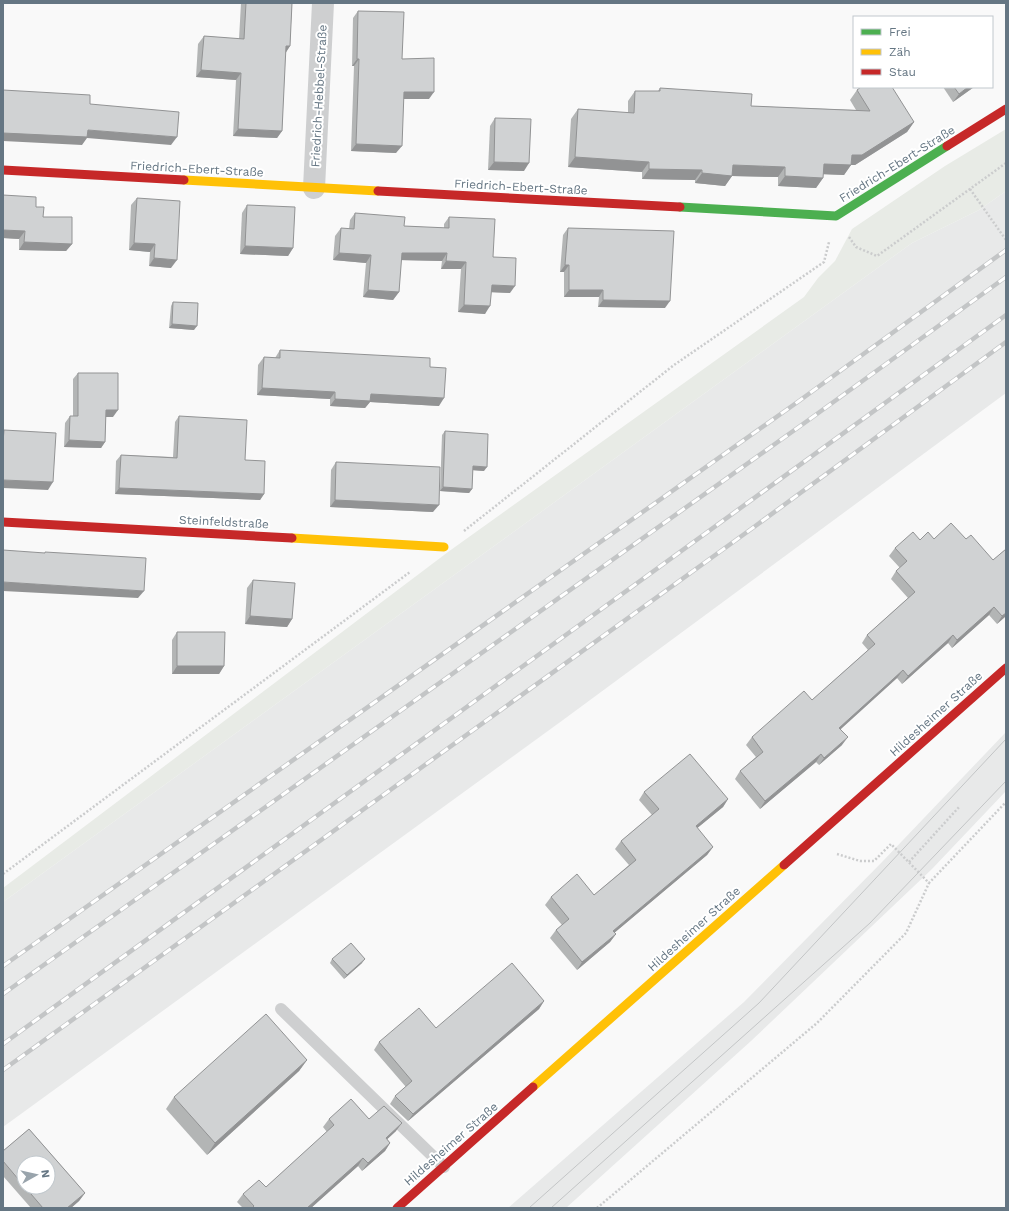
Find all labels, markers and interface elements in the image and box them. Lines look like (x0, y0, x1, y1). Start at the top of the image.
legend (853, 16, 993, 88)
street label: Friedrich-Hebbel-Straße (308, 24, 330, 168)
text: Frei (889, 25, 911, 39)
text: Zäh (889, 45, 911, 59)
text: Stau (889, 65, 916, 79)
street label: Friedrich-Ebert-Straße (837, 123, 957, 205)
street label: Friedrich-Ebert-Straße (130, 159, 264, 179)
street label: Friedrich-Ebert-Straße (454, 177, 588, 197)
street label: Steinfeldstraße (179, 513, 269, 531)
street label: Hildesheimer Straße (887, 669, 985, 759)
street label: Hildesheimer Straße (645, 884, 743, 974)
street label: Hildesheimer Straße (401, 1099, 501, 1189)
north arrow (16, 1155, 56, 1195)
text: N (38, 1169, 52, 1179)

